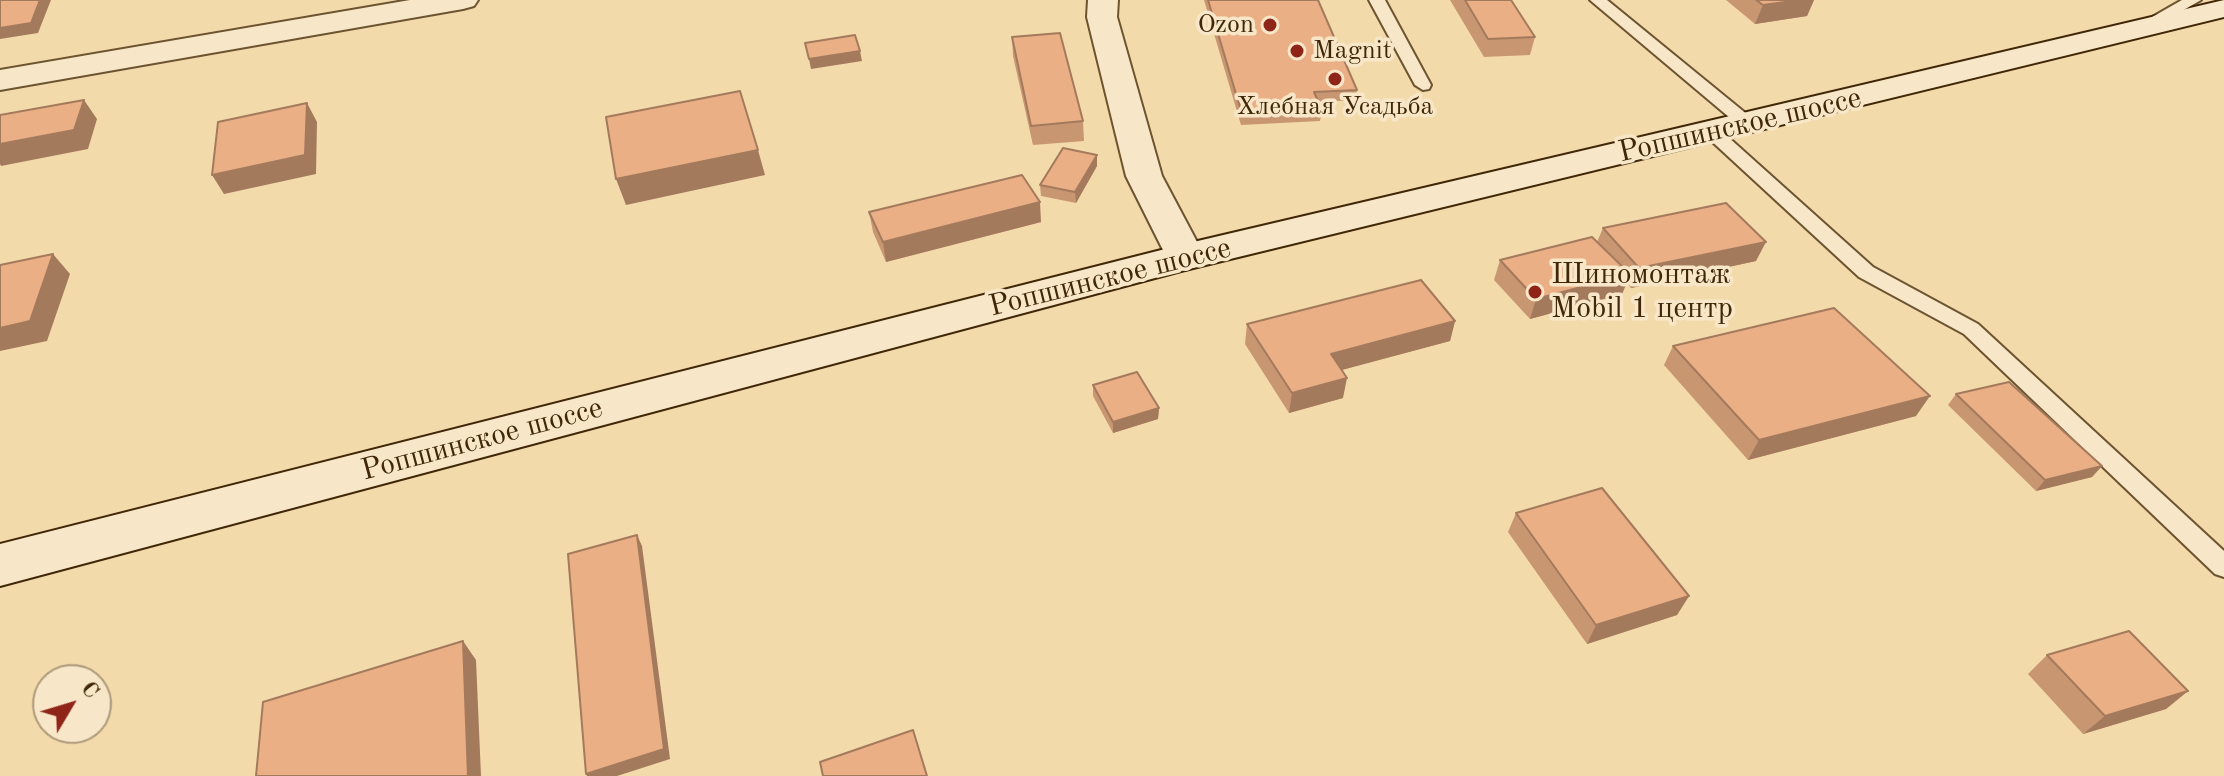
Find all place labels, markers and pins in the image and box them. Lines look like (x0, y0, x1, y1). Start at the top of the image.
place label: Ozon (1197, 9, 1254, 41)
marker: Ozon (1261, 16, 1279, 34)
place label: Magnit (1313, 35, 1392, 67)
marker: Magnit (1288, 42, 1306, 60)
marker: Хлебная Усадьба (1326, 70, 1344, 88)
place label: Хлебная Усадьба (1237, 91, 1433, 123)
place label: Шиномонтаж Mobil 1 центр (1551, 257, 1733, 328)
marker: Шиномонтаж Mobil 1 центр (1526, 283, 1544, 301)

